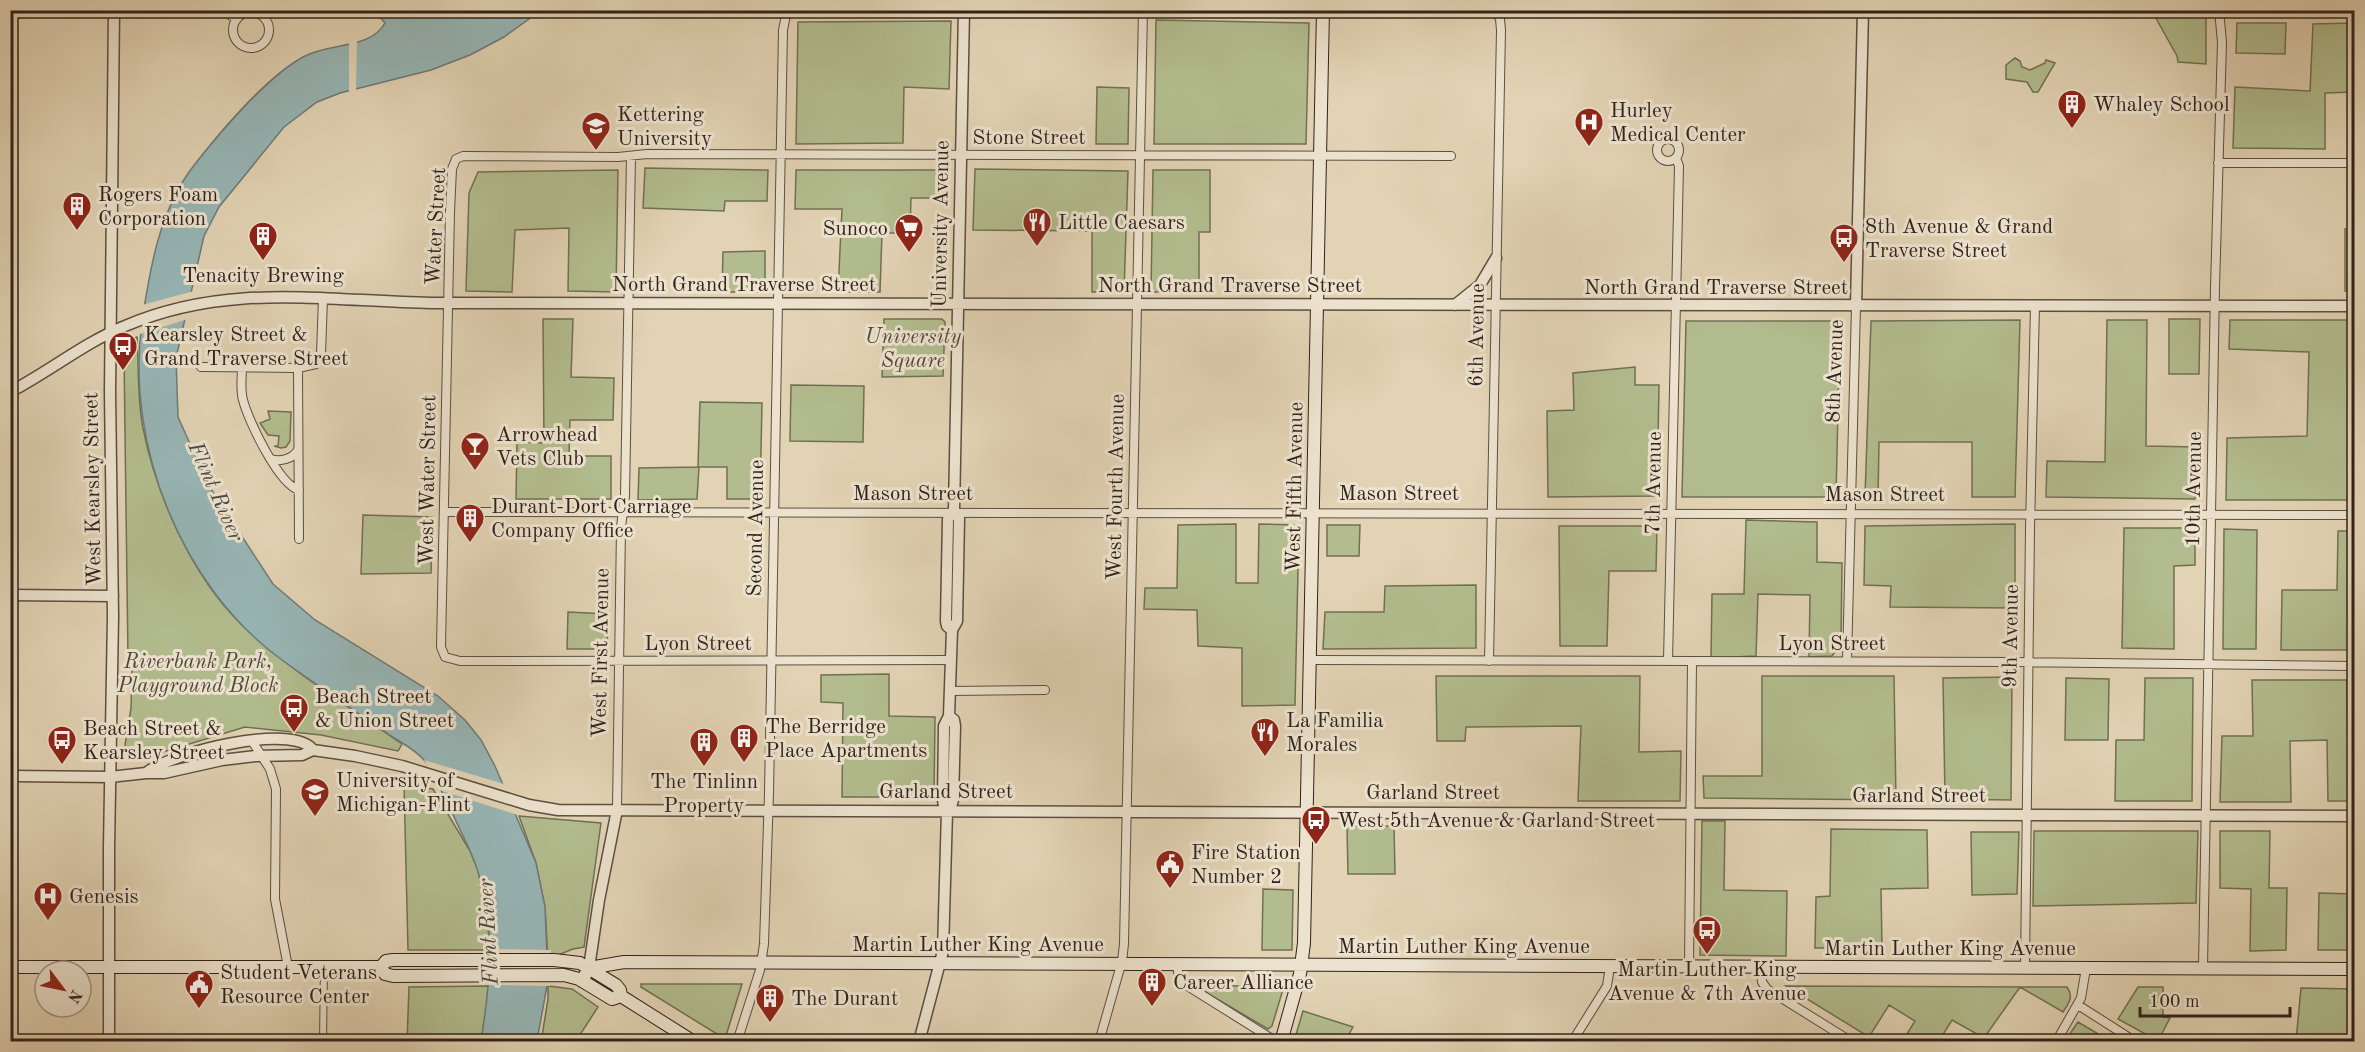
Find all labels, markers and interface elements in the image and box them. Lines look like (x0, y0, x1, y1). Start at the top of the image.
building icon: Whaley School (2056, 88, 2088, 130)
place label: Whaley School (2093, 95, 2230, 116)
place label: Hurley Medical Center (1610, 101, 1746, 146)
place label: Kettering University (617, 105, 712, 150)
hospital icon: Hurley Medical Center (1573, 106, 1605, 148)
school or university icon: Kettering University (580, 110, 612, 152)
street label: Stone Street (972, 128, 1086, 149)
street label: University Avenue (930, 140, 953, 308)
street label: Water Street (423, 166, 450, 286)
place label: Rogers Foam Corporation (98, 185, 218, 230)
building icon: Rogers Foam Corporation (61, 190, 93, 232)
restaurant icon: Little Caesars (1021, 206, 1053, 248)
supermarket icon: Sunoco (893, 212, 925, 254)
place label: Little Caesars (1058, 213, 1185, 234)
place label: 8th Avenue & Grand Traverse Street (1865, 217, 2053, 262)
place label: Sunoco (822, 219, 888, 240)
building icon: Tenacity Brewing (247, 220, 279, 262)
bus stop icon: 8th Avenue & Grand Traverse Street (1828, 222, 1860, 264)
place label: Tenacity Brewing (182, 266, 344, 287)
street label: North Grand Traverse Street (612, 275, 876, 296)
street label: North Grand Traverse Street (1098, 276, 1362, 297)
street label: North Grand Traverse Street (1584, 278, 1848, 299)
street label: 6th Avenue (1466, 283, 1489, 387)
street label: 8th Avenue (1823, 319, 1848, 423)
place label: Kearsley Street & Grand Traverse Street (144, 325, 348, 370)
park label: University Square (865, 327, 961, 372)
bus stop icon: Kearsley Street & Grand Traverse Street (107, 330, 139, 372)
street label: West Kearsley Street (81, 392, 106, 586)
street label: West Fourth Avenue (1104, 394, 1129, 581)
street label: West Water Street (417, 395, 440, 566)
street label: West Fifth Avenue (1284, 402, 1307, 572)
place label: Arrowhead Vets Club (496, 425, 598, 470)
bar icon: Arrowhead Vets Club (459, 430, 491, 472)
street label: 7th Avenue (1643, 431, 1666, 535)
street label: 10th Avenue (2183, 431, 2206, 547)
water label: Flint River (183, 438, 247, 545)
street label: Second Avenue (745, 459, 768, 597)
street label: Mason Street (853, 484, 973, 505)
street label: Mason Street (1339, 484, 1459, 505)
street label: Mason Street (1825, 485, 1945, 506)
place label: Durant-Dort Carriage Company Office (491, 497, 691, 542)
building icon: Durant-Dort Carriage Company Office (454, 502, 486, 544)
street label: West First Avenue (590, 568, 613, 738)
street label: 9th Avenue (2000, 584, 2023, 688)
street label: Lyon Street (644, 634, 752, 655)
street label: Lyon Street (1778, 634, 1886, 655)
park label: Riverbank Park, Playground Block (116, 652, 279, 697)
place label: Beach Street & Union Street (315, 687, 454, 732)
bus stop icon: Beach Street & Union Street (278, 692, 310, 734)
place label: La Familia Morales (1286, 711, 1384, 756)
restaurant icon: La Familia Morales (1249, 716, 1281, 758)
place label: The Berridge Place Apartments (765, 717, 927, 762)
place label: Beach Street & Kearsley Street (83, 719, 225, 764)
building icon: The Berridge Place Apartments (728, 722, 760, 764)
bus stop icon: Beach Street & Kearsley Street (46, 724, 78, 766)
building icon: The Tinlinn Property (688, 726, 720, 768)
place label: University of Michigan-Flint (336, 771, 471, 816)
place label: The Tinlinn Property (650, 772, 758, 817)
school or university icon: University of Michigan-Flint (299, 776, 331, 818)
street label: Garland Street (879, 782, 1013, 803)
street label: Garland Street (1366, 783, 1500, 804)
street label: Garland Street (1852, 786, 1986, 807)
bus stop icon: West 5th Avenue & Garland Street (1300, 804, 1332, 846)
place label: West 5th Avenue & Garland Street (1337, 811, 1655, 832)
place label: Fire Station Number 2 (1191, 843, 1301, 888)
public building icon: Fire Station Number 2 (1154, 848, 1186, 890)
water label: Flint River (475, 878, 503, 987)
hospital icon: Genesis (32, 880, 64, 922)
place label: Genesis (69, 887, 139, 908)
bus stop icon: Martin Luther King Avenue & 7th Avenue (1691, 914, 1723, 956)
street label: Martin Luther King Avenue (852, 935, 1104, 956)
street label: Martin Luther King Avenue (1338, 937, 1590, 958)
street label: Martin Luther King Avenue (1824, 939, 2076, 960)
north arrow (33, 959, 93, 1019)
place label: Martin Luther King Avenue & 7th Avenue (1608, 960, 1806, 1005)
place label: Student Veterans Resource Center (220, 963, 377, 1008)
building icon: Career Alliance (1136, 966, 1168, 1008)
public building icon: Student Veterans Resource Center (183, 968, 215, 1010)
place label: Career Alliance (1173, 973, 1313, 994)
scale bar (2140, 980, 2290, 1018)
building icon: The Durant (754, 982, 786, 1024)
text: N (64, 986, 84, 1006)
place label: The Durant (791, 989, 898, 1010)
text: 100 m (2149, 993, 2200, 1011)

